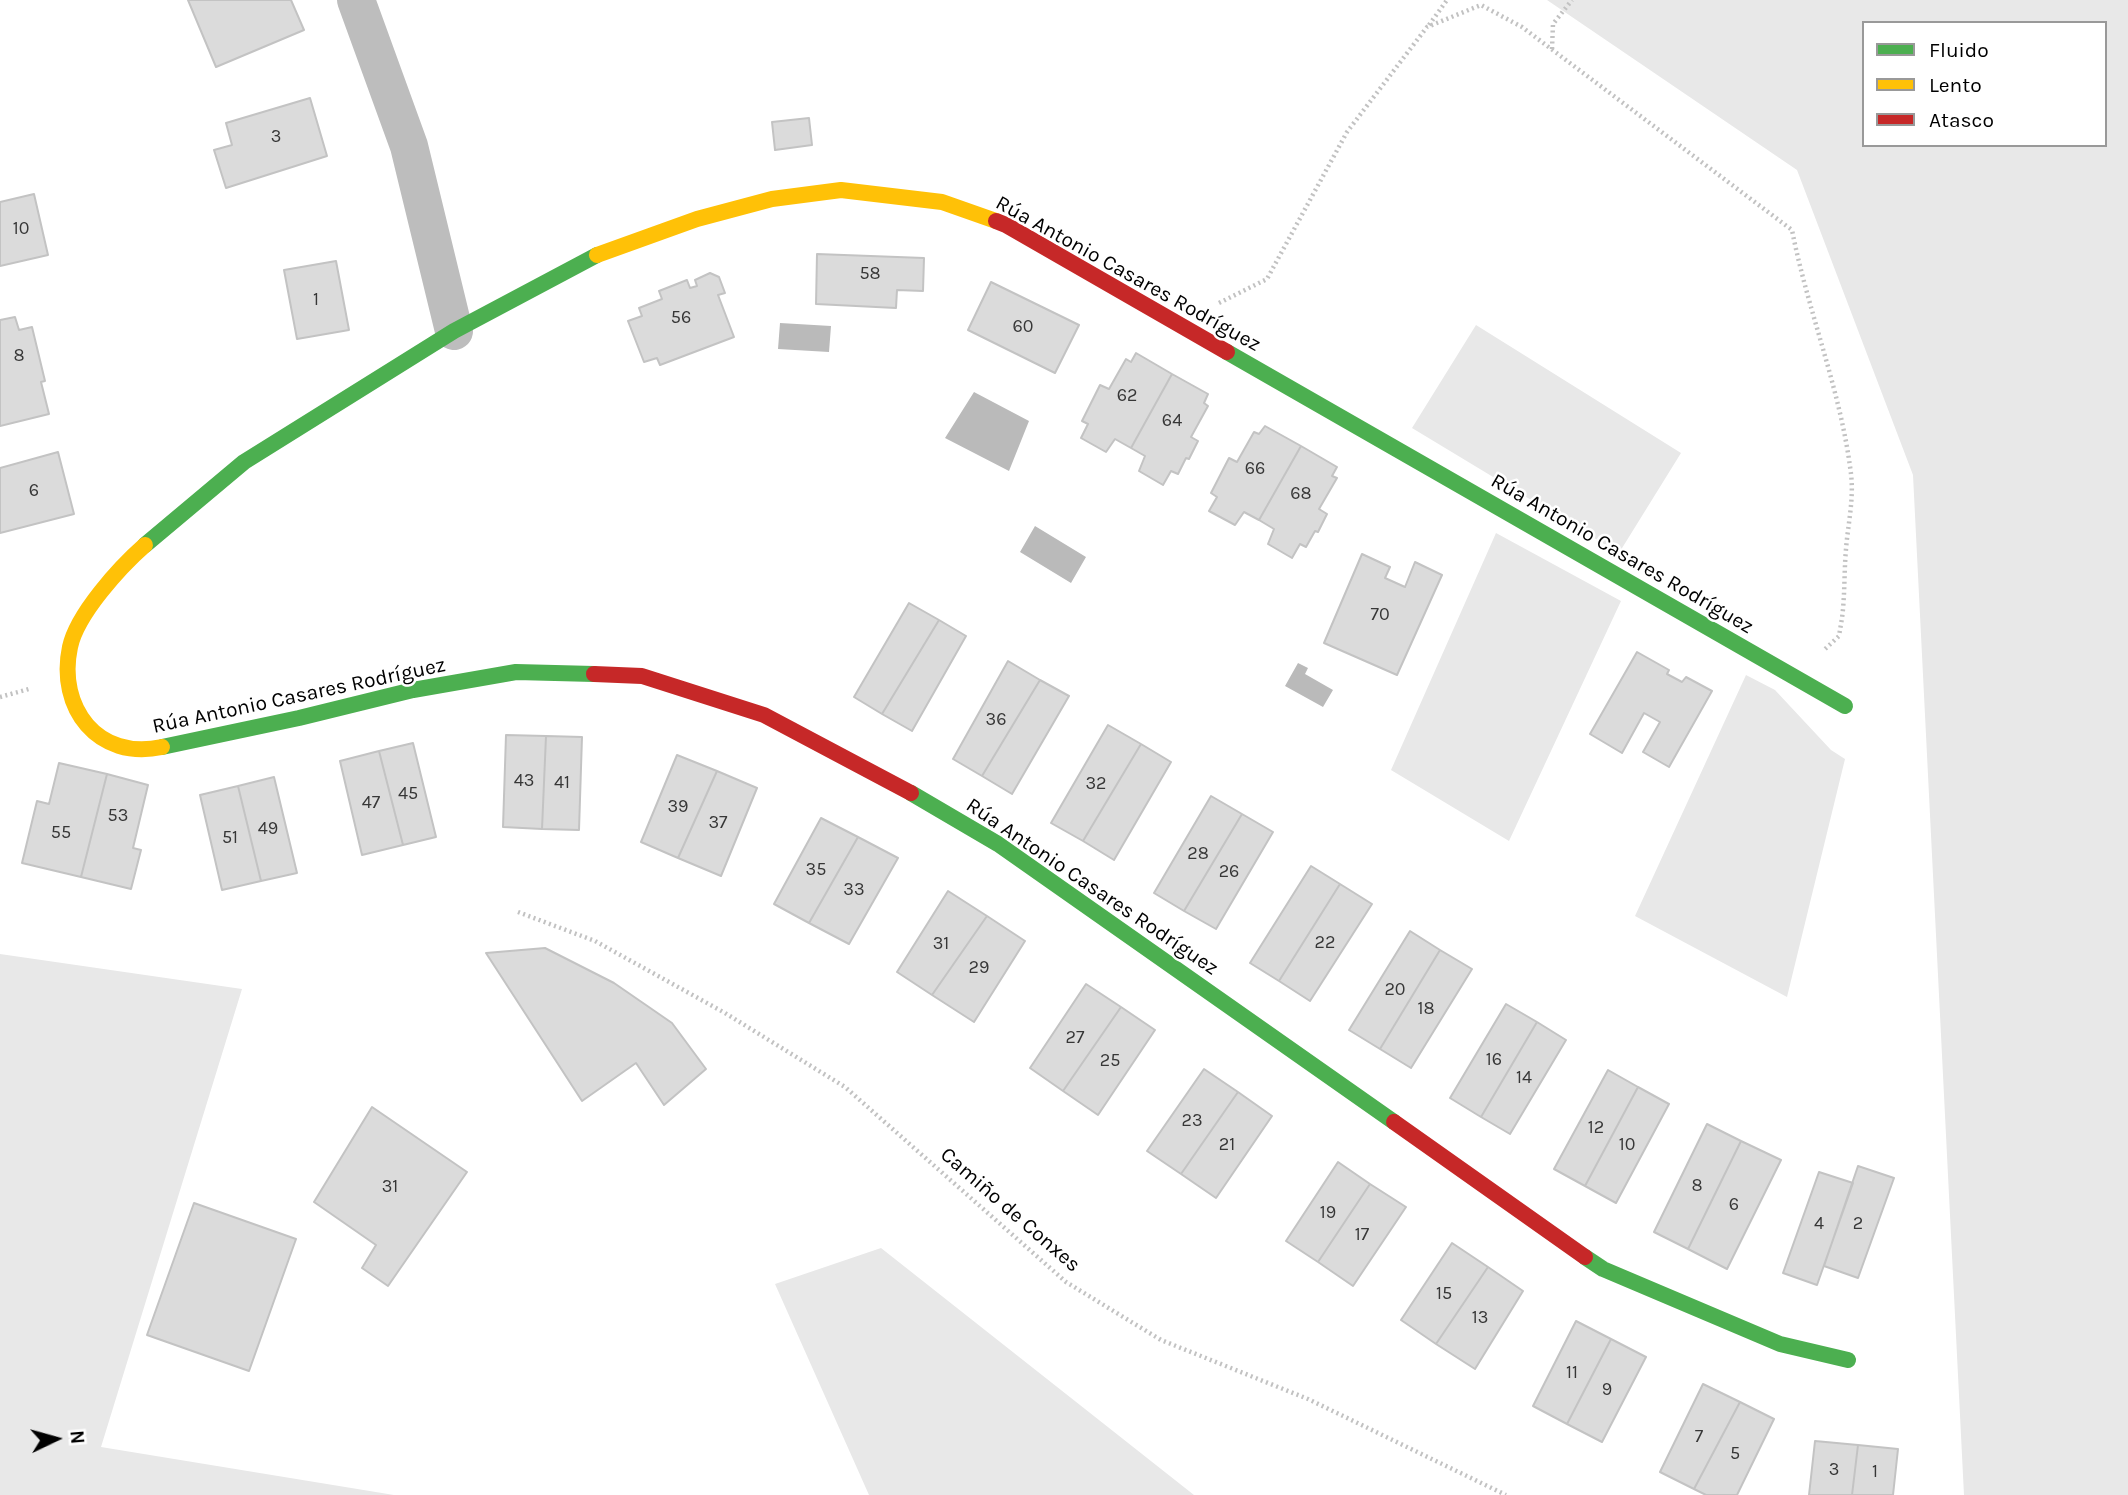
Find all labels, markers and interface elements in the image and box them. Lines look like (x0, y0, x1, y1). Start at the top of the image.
legend (1862, 21, 2107, 147)
text: Fluido (1929, 38, 1989, 62)
text: Lento (1929, 73, 1982, 97)
text: Atasco (1929, 108, 1994, 132)
house number: 3 (271, 126, 281, 148)
street label: Rúa Antonio Casares Rodríguez (991, 190, 1265, 358)
house number: 10 (13, 218, 29, 240)
house number: 58 (859, 263, 881, 285)
house number: 1 (313, 289, 319, 311)
house number: 56 (671, 307, 691, 329)
house number: 60 (1013, 316, 1033, 338)
house number: 8 (13, 345, 25, 367)
house number: 62 (1117, 385, 1137, 407)
house number: 64 (1162, 410, 1182, 432)
house number: 66 (1245, 458, 1265, 480)
street label: Rúa Antonio Casares Rodríguez (1486, 468, 1758, 640)
house number: 6 (29, 480, 39, 502)
house number: 68 (1290, 483, 1312, 505)
house number: 70 (1370, 604, 1390, 626)
street label: Rúa Antonio Casares Rodríguez (150, 653, 448, 739)
house number: 36 (986, 709, 1006, 731)
house number: 43 (514, 770, 534, 792)
house number: 41 (554, 772, 570, 794)
house number: 32 (1085, 773, 1107, 795)
house number: 45 (398, 783, 418, 805)
house number: 47 (362, 792, 380, 814)
street label: Rúa Antonio Casares Rodríguez (961, 793, 1223, 981)
house number: 39 (667, 796, 689, 818)
house number: 53 (108, 805, 128, 827)
house number: 37 (708, 812, 728, 834)
house number: 49 (258, 818, 278, 840)
house number: 55 (51, 822, 71, 844)
house number: 51 (222, 827, 238, 849)
house number: 28 (1187, 843, 1209, 865)
house number: 35 (806, 859, 826, 881)
house number: 26 (1219, 861, 1239, 883)
house number: 33 (843, 879, 865, 901)
house number: 22 (1315, 932, 1335, 954)
house number: 31 (933, 933, 949, 955)
house number: 29 (969, 957, 989, 979)
house number: 20 (1384, 979, 1406, 1001)
house number: 18 (1417, 998, 1435, 1020)
house number: 27 (1066, 1027, 1084, 1049)
house number: 16 (1486, 1049, 1502, 1071)
house number: 25 (1100, 1050, 1120, 1072)
house number: 14 (1516, 1067, 1532, 1089)
house number: 23 (1181, 1110, 1203, 1132)
house number: 12 (1588, 1117, 1604, 1139)
house number: 21 (1219, 1134, 1235, 1156)
house number: 10 (1619, 1134, 1635, 1156)
street label: Camiño de Conxes (935, 1142, 1085, 1278)
house number: 8 (1691, 1175, 1703, 1197)
house number: 31 (382, 1176, 398, 1198)
house number: 6 (1729, 1194, 1739, 1216)
house number: 19 (1320, 1202, 1336, 1224)
house number: 4 (1814, 1213, 1824, 1235)
house number: 2 (1853, 1213, 1863, 1235)
house number: 17 (1355, 1224, 1369, 1246)
house number: 15 (1436, 1283, 1452, 1305)
house number: 13 (1472, 1307, 1488, 1329)
house number: 11 (1566, 1362, 1578, 1384)
house number: 9 (1602, 1379, 1612, 1401)
north arrow (21, 1404, 91, 1474)
house number: 7 (1695, 1426, 1703, 1448)
text: N (65, 1429, 88, 1445)
house number: 5 (1730, 1443, 1740, 1465)
house number: 3 (1829, 1459, 1839, 1481)
house number: 1 (1872, 1461, 1878, 1483)

